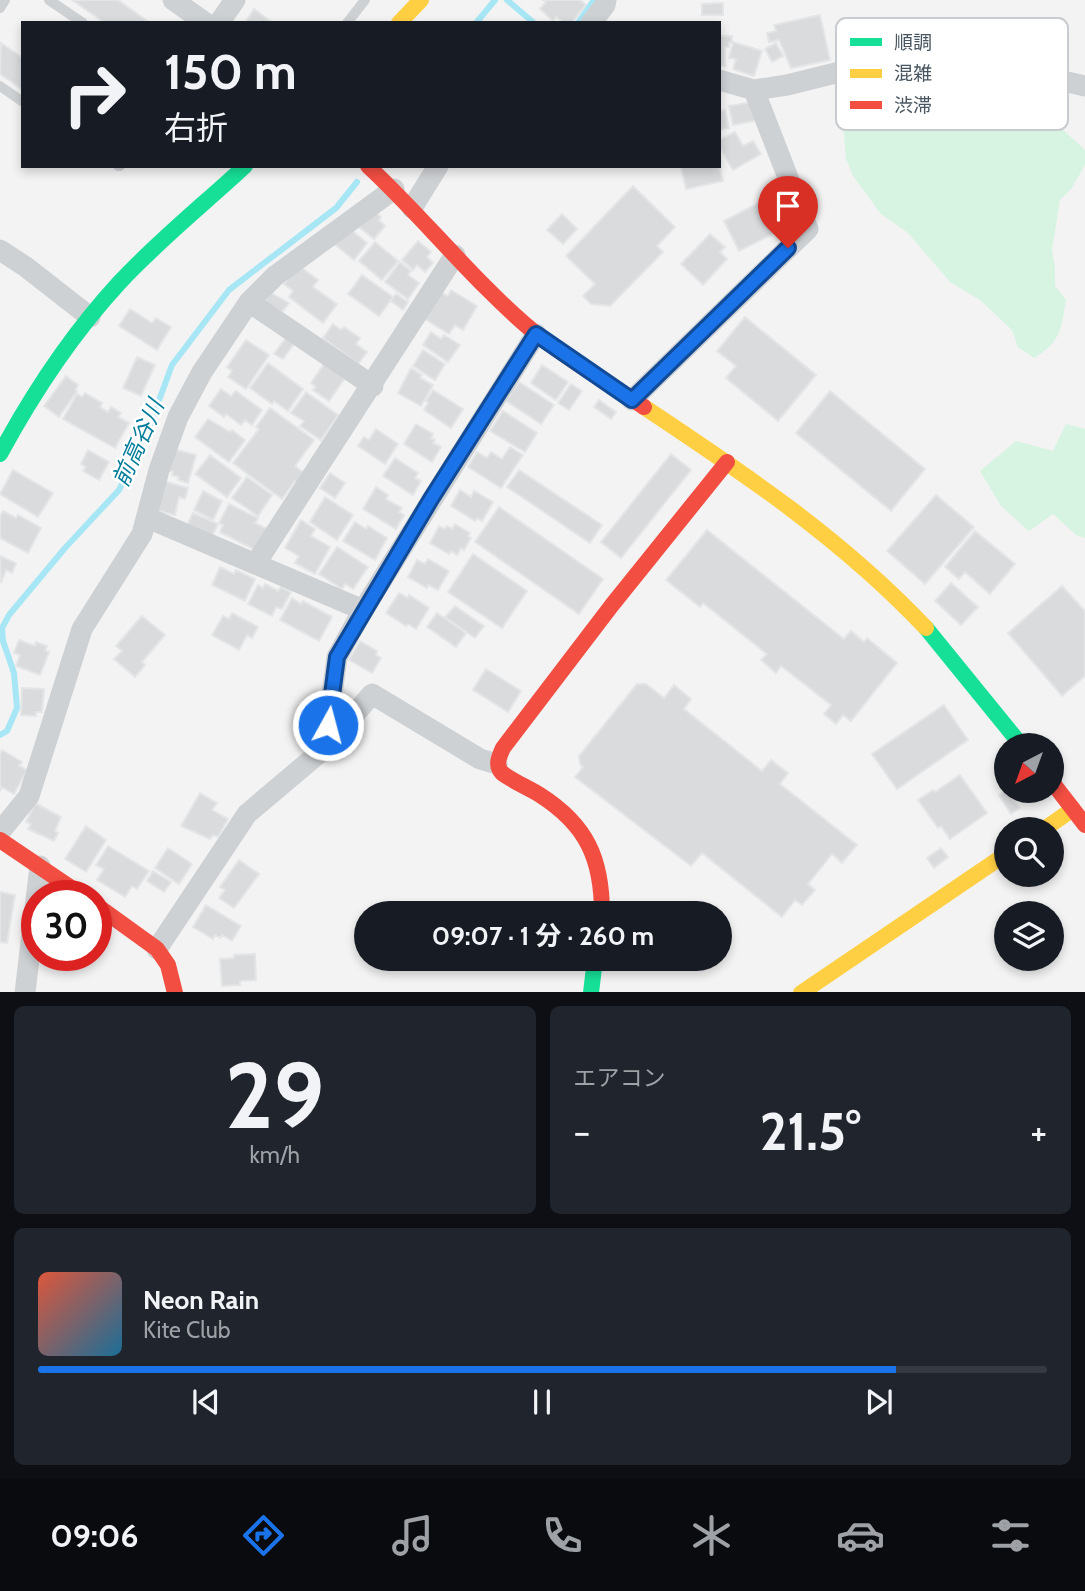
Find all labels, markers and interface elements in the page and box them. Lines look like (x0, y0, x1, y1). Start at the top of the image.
legend (836, 18, 1068, 130)
text: 順調 (894, 31, 932, 54)
text: 150 m (164, 42, 297, 101)
icon: right (49, 49, 140, 140)
text: 混雑 (894, 62, 932, 85)
text: 渋滞 (894, 94, 932, 117)
text: 右折 (164, 108, 228, 147)
pin (758, 176, 818, 248)
icon: arrive (769, 187, 807, 225)
water label: 前高谷川 (107, 393, 171, 491)
position arrow (291, 688, 365, 762)
north arrow (994, 733, 1064, 803)
map controls (994, 733, 1064, 971)
button: search (994, 817, 1064, 887)
speed limit sign: 30 (21, 880, 112, 971)
button: layers (994, 901, 1064, 971)
text: 09:07 · 1 分 · 260 m (432, 920, 654, 952)
text: 29 (225, 1040, 324, 1151)
text: エアコン (574, 1064, 666, 1092)
text: 21.5° (760, 1100, 861, 1163)
text: − (574, 1108, 590, 1155)
text: + (1030, 1108, 1047, 1155)
text: km/h (250, 1141, 300, 1169)
text: Neon Rain (143, 1284, 259, 1316)
text: Kite Club (143, 1316, 230, 1344)
icon: previous (187, 1383, 225, 1421)
icon: pause (523, 1383, 561, 1421)
icon: next (860, 1383, 898, 1421)
icon: directions (239, 1511, 288, 1560)
icon: music (388, 1511, 437, 1560)
icon: phone (538, 1511, 587, 1560)
icon: climate (687, 1511, 736, 1560)
icon: car (836, 1511, 885, 1560)
icon: filters (986, 1511, 1035, 1560)
text: 09:06 (50, 1516, 138, 1555)

